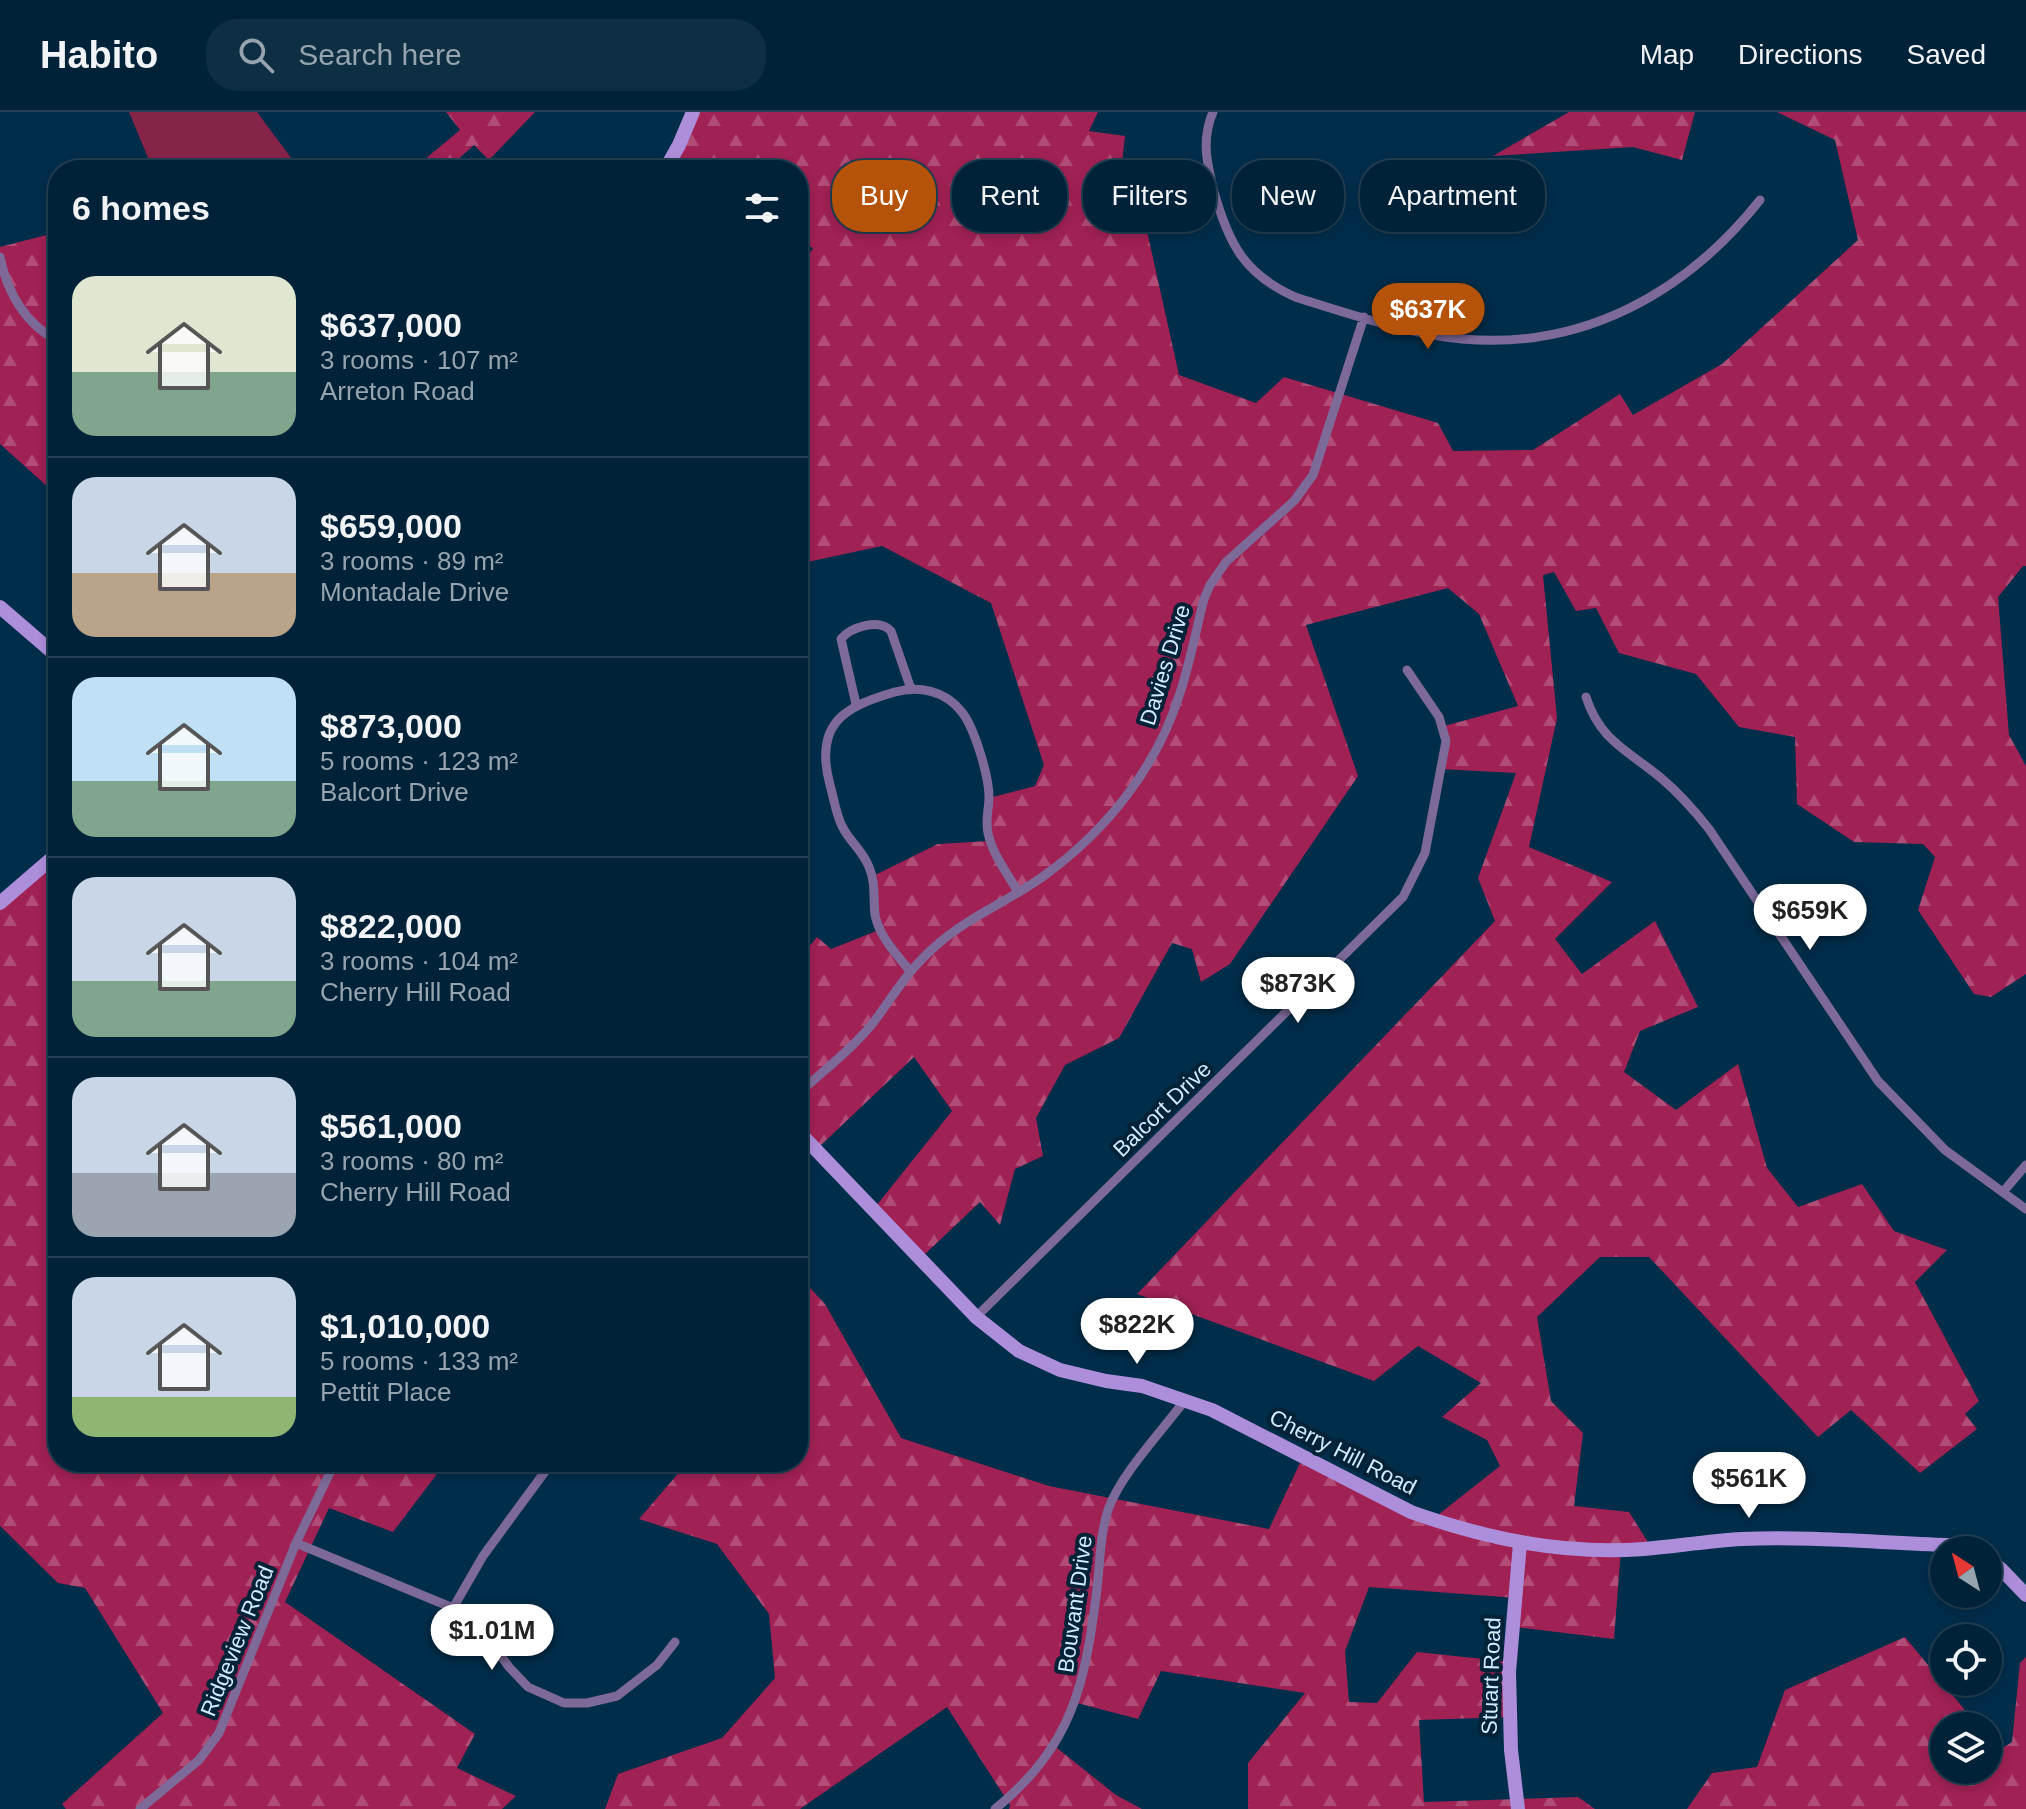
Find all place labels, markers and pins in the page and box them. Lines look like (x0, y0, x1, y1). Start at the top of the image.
pin: $637K (1372, 283, 1484, 351)
pin: $659K (1754, 884, 1866, 952)
pin: $873K (1242, 957, 1354, 1025)
pin: $822K (1081, 1298, 1193, 1366)
pin: $561K (1693, 1452, 1805, 1520)
pin: $1.01M (427, 1604, 557, 1672)

